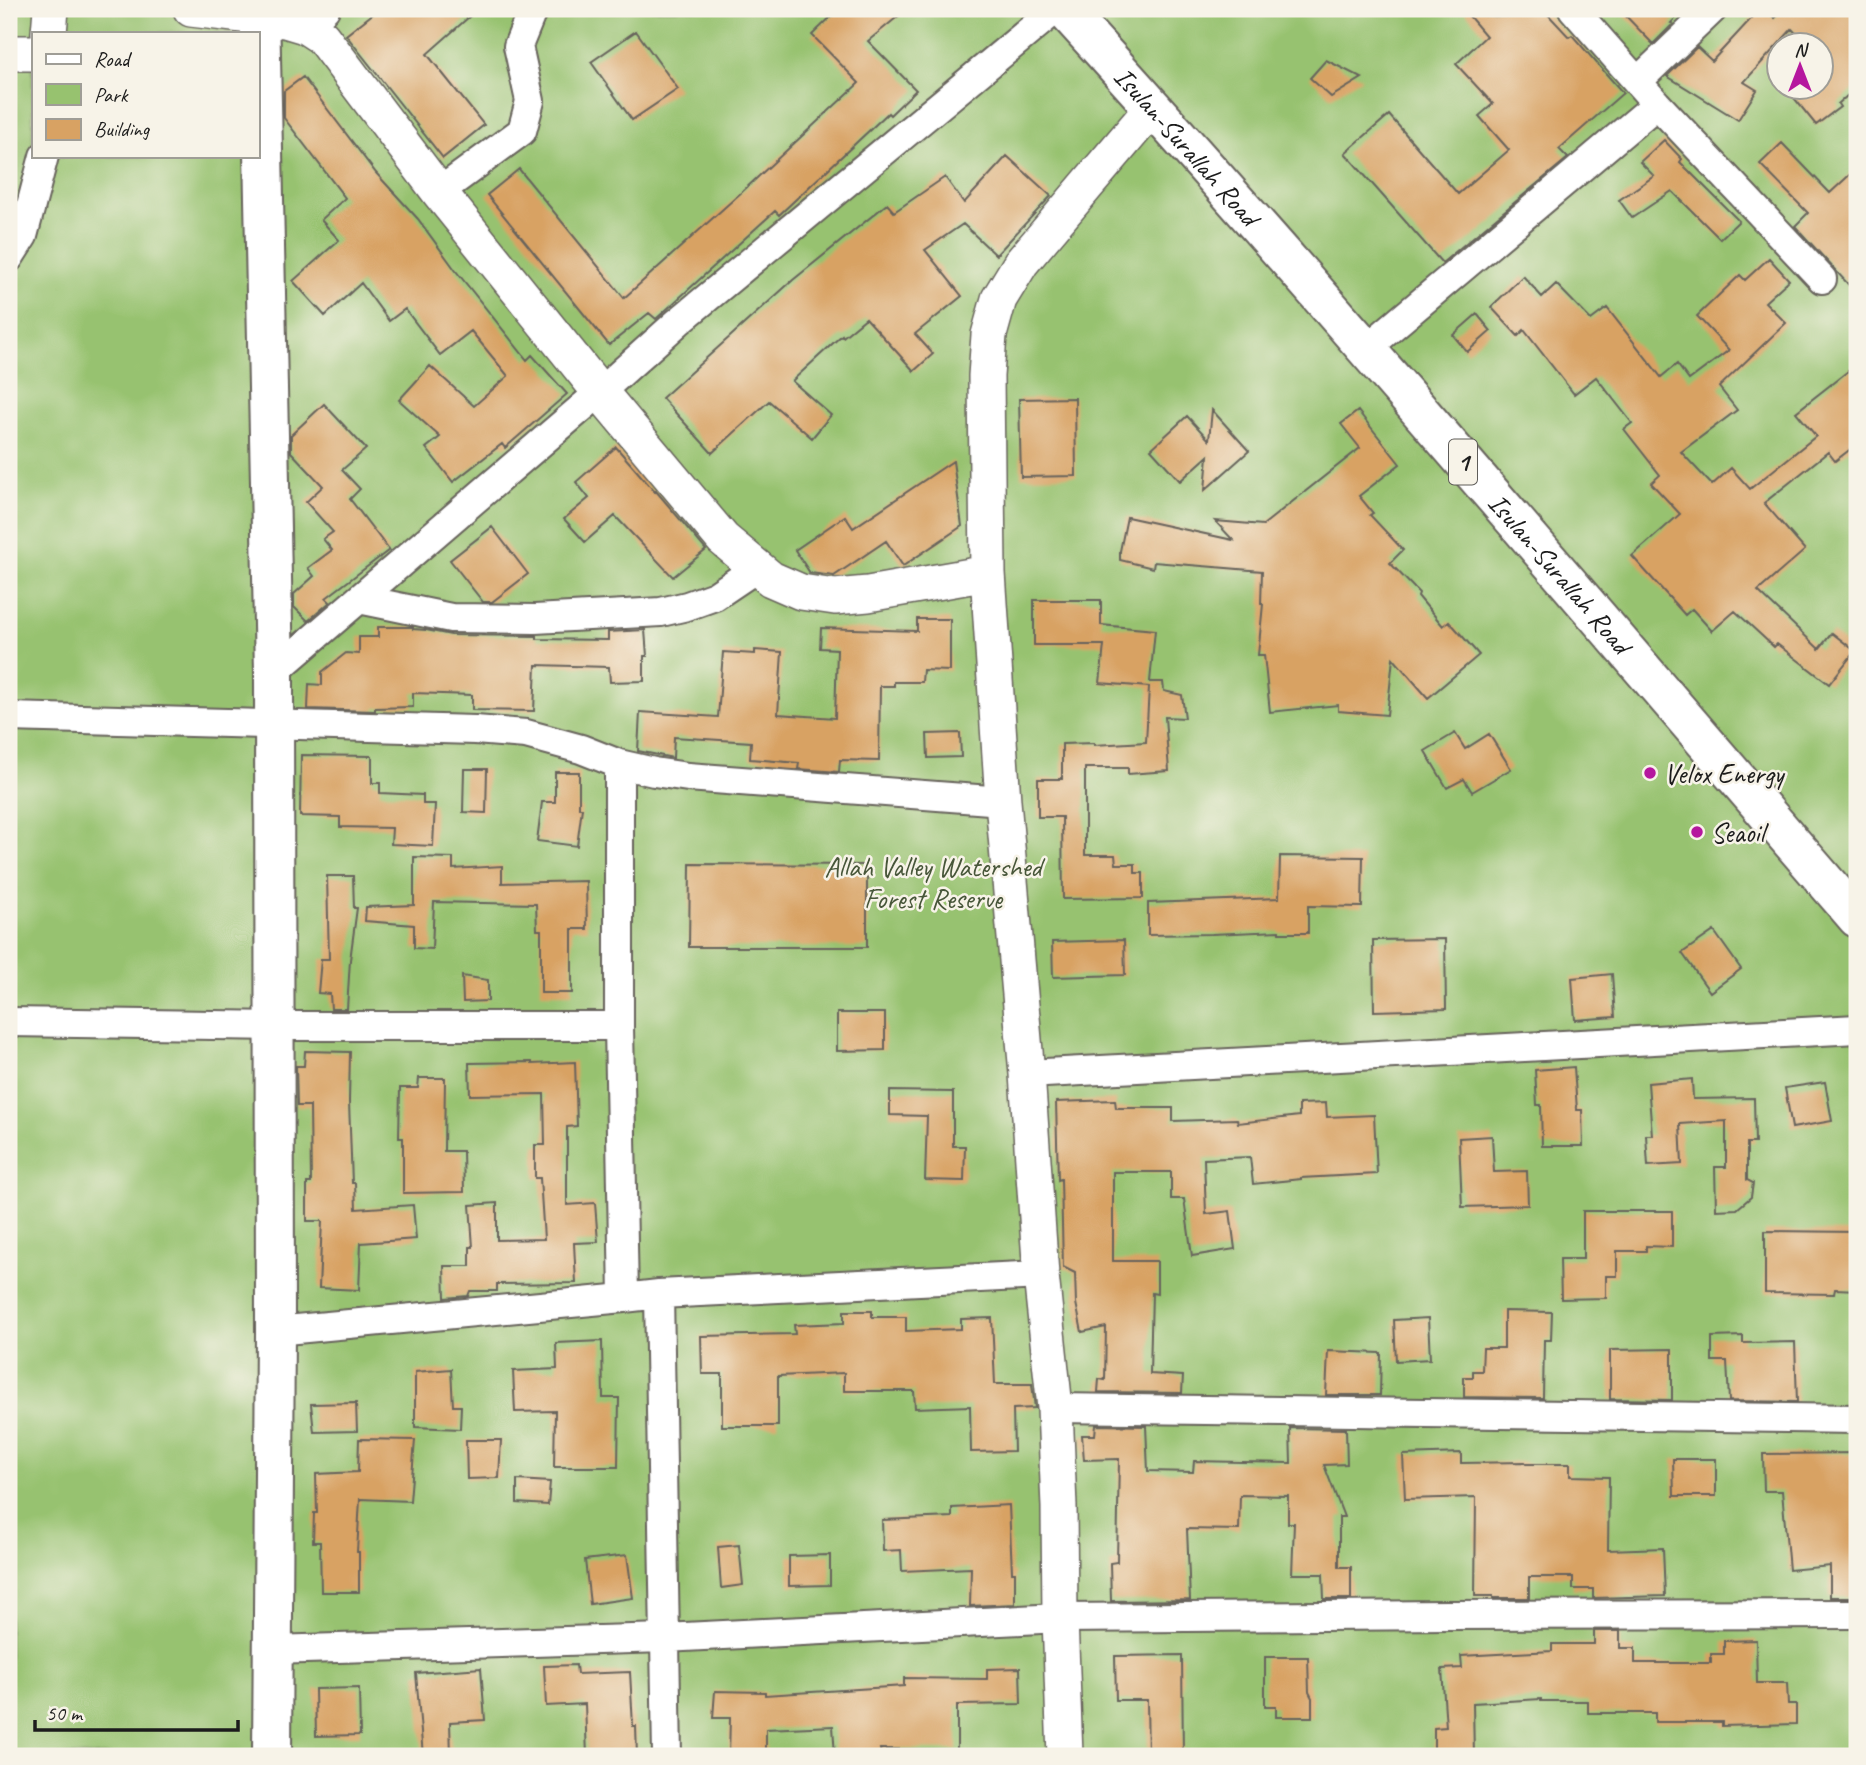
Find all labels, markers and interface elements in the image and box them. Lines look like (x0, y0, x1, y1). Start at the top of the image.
legend (32, 32, 259, 158)
north arrow (1764, 32, 1834, 102)
text: N (1794, 38, 1809, 62)
text: Road (94, 46, 133, 72)
street label: Isulan-Surallah Road (1107, 59, 1270, 236)
text: Park (94, 82, 129, 108)
text: Building (94, 116, 151, 142)
road number: 1 (1449, 440, 1477, 484)
street label: Isulan-Surallah Road (1481, 485, 1641, 664)
place label: Velox Energy (1664, 756, 1786, 791)
marker: Velox Energy (1642, 765, 1658, 781)
place label: Seaoil (1711, 815, 1769, 850)
marker: Seaoil (1689, 824, 1705, 840)
park label: Allah Valley Watershed Forest Reserve (824, 849, 1046, 916)
scale bar (35, 1688, 238, 1732)
text: 50 m (46, 1700, 84, 1726)

